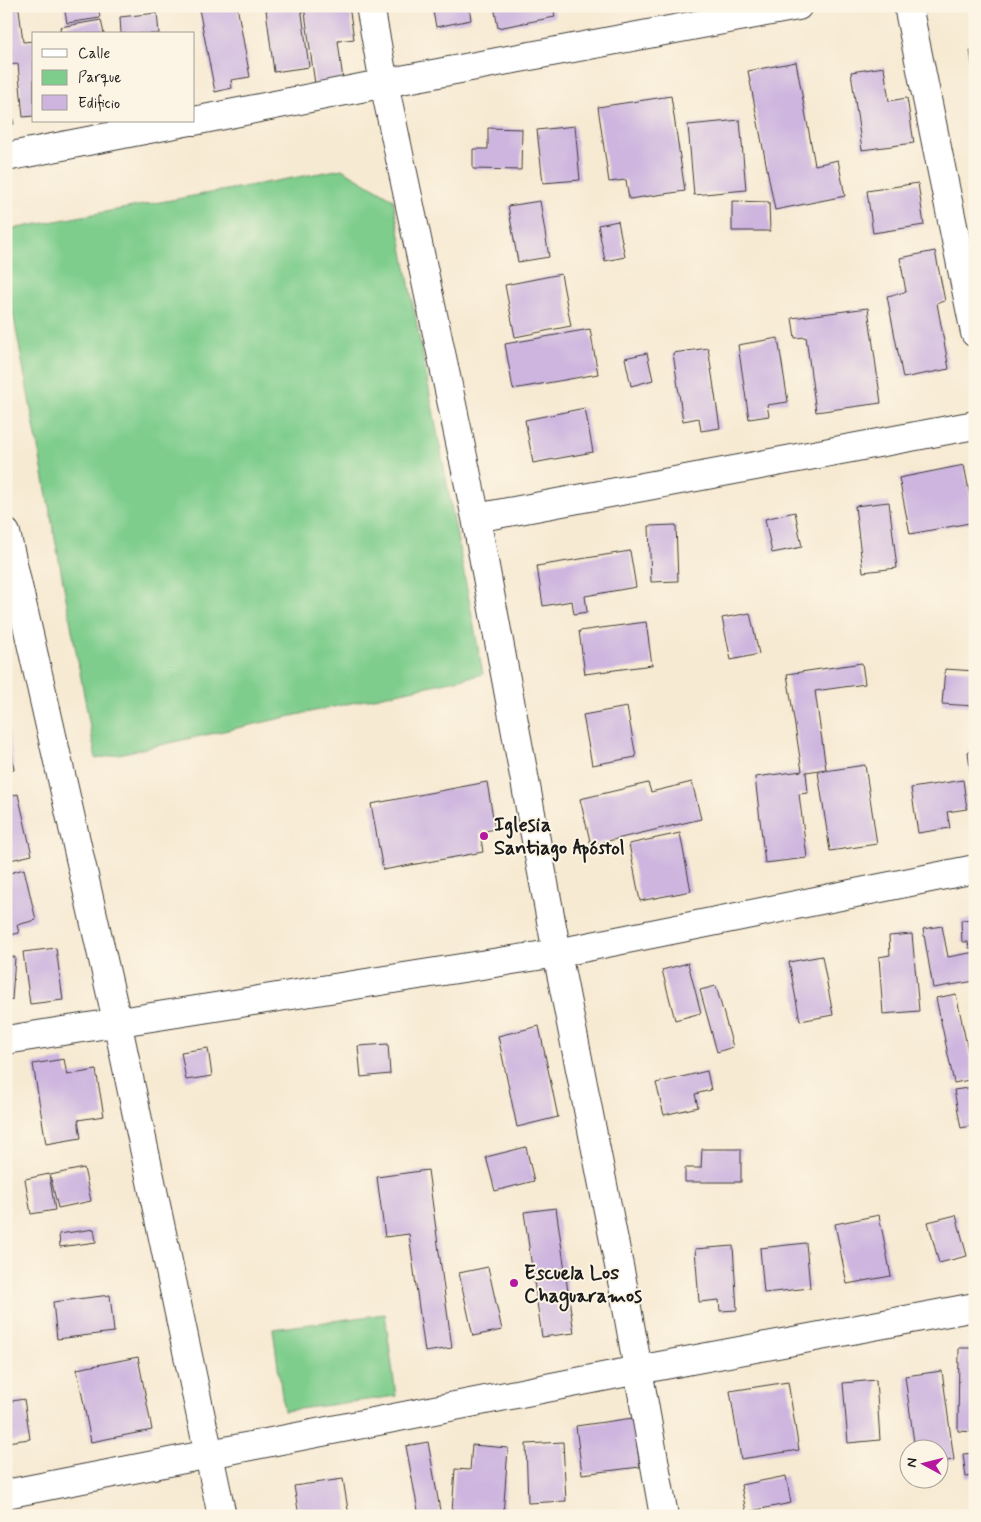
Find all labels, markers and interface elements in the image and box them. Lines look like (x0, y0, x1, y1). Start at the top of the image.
legend (32, 32, 195, 122)
text: Calle (78, 44, 110, 64)
text: Parque (78, 68, 121, 88)
text: Edificio (78, 94, 120, 114)
place label: Iglesia Santiago Apóstol (494, 812, 625, 863)
marker: Iglesia Santiago Apóstol (478, 830, 490, 842)
place label: Escuela Los Chaguaramos (524, 1260, 642, 1312)
marker: Escuela Los Chaguaramos (508, 1277, 520, 1289)
north arrow (898, 1440, 948, 1490)
text: N (903, 1457, 922, 1468)

